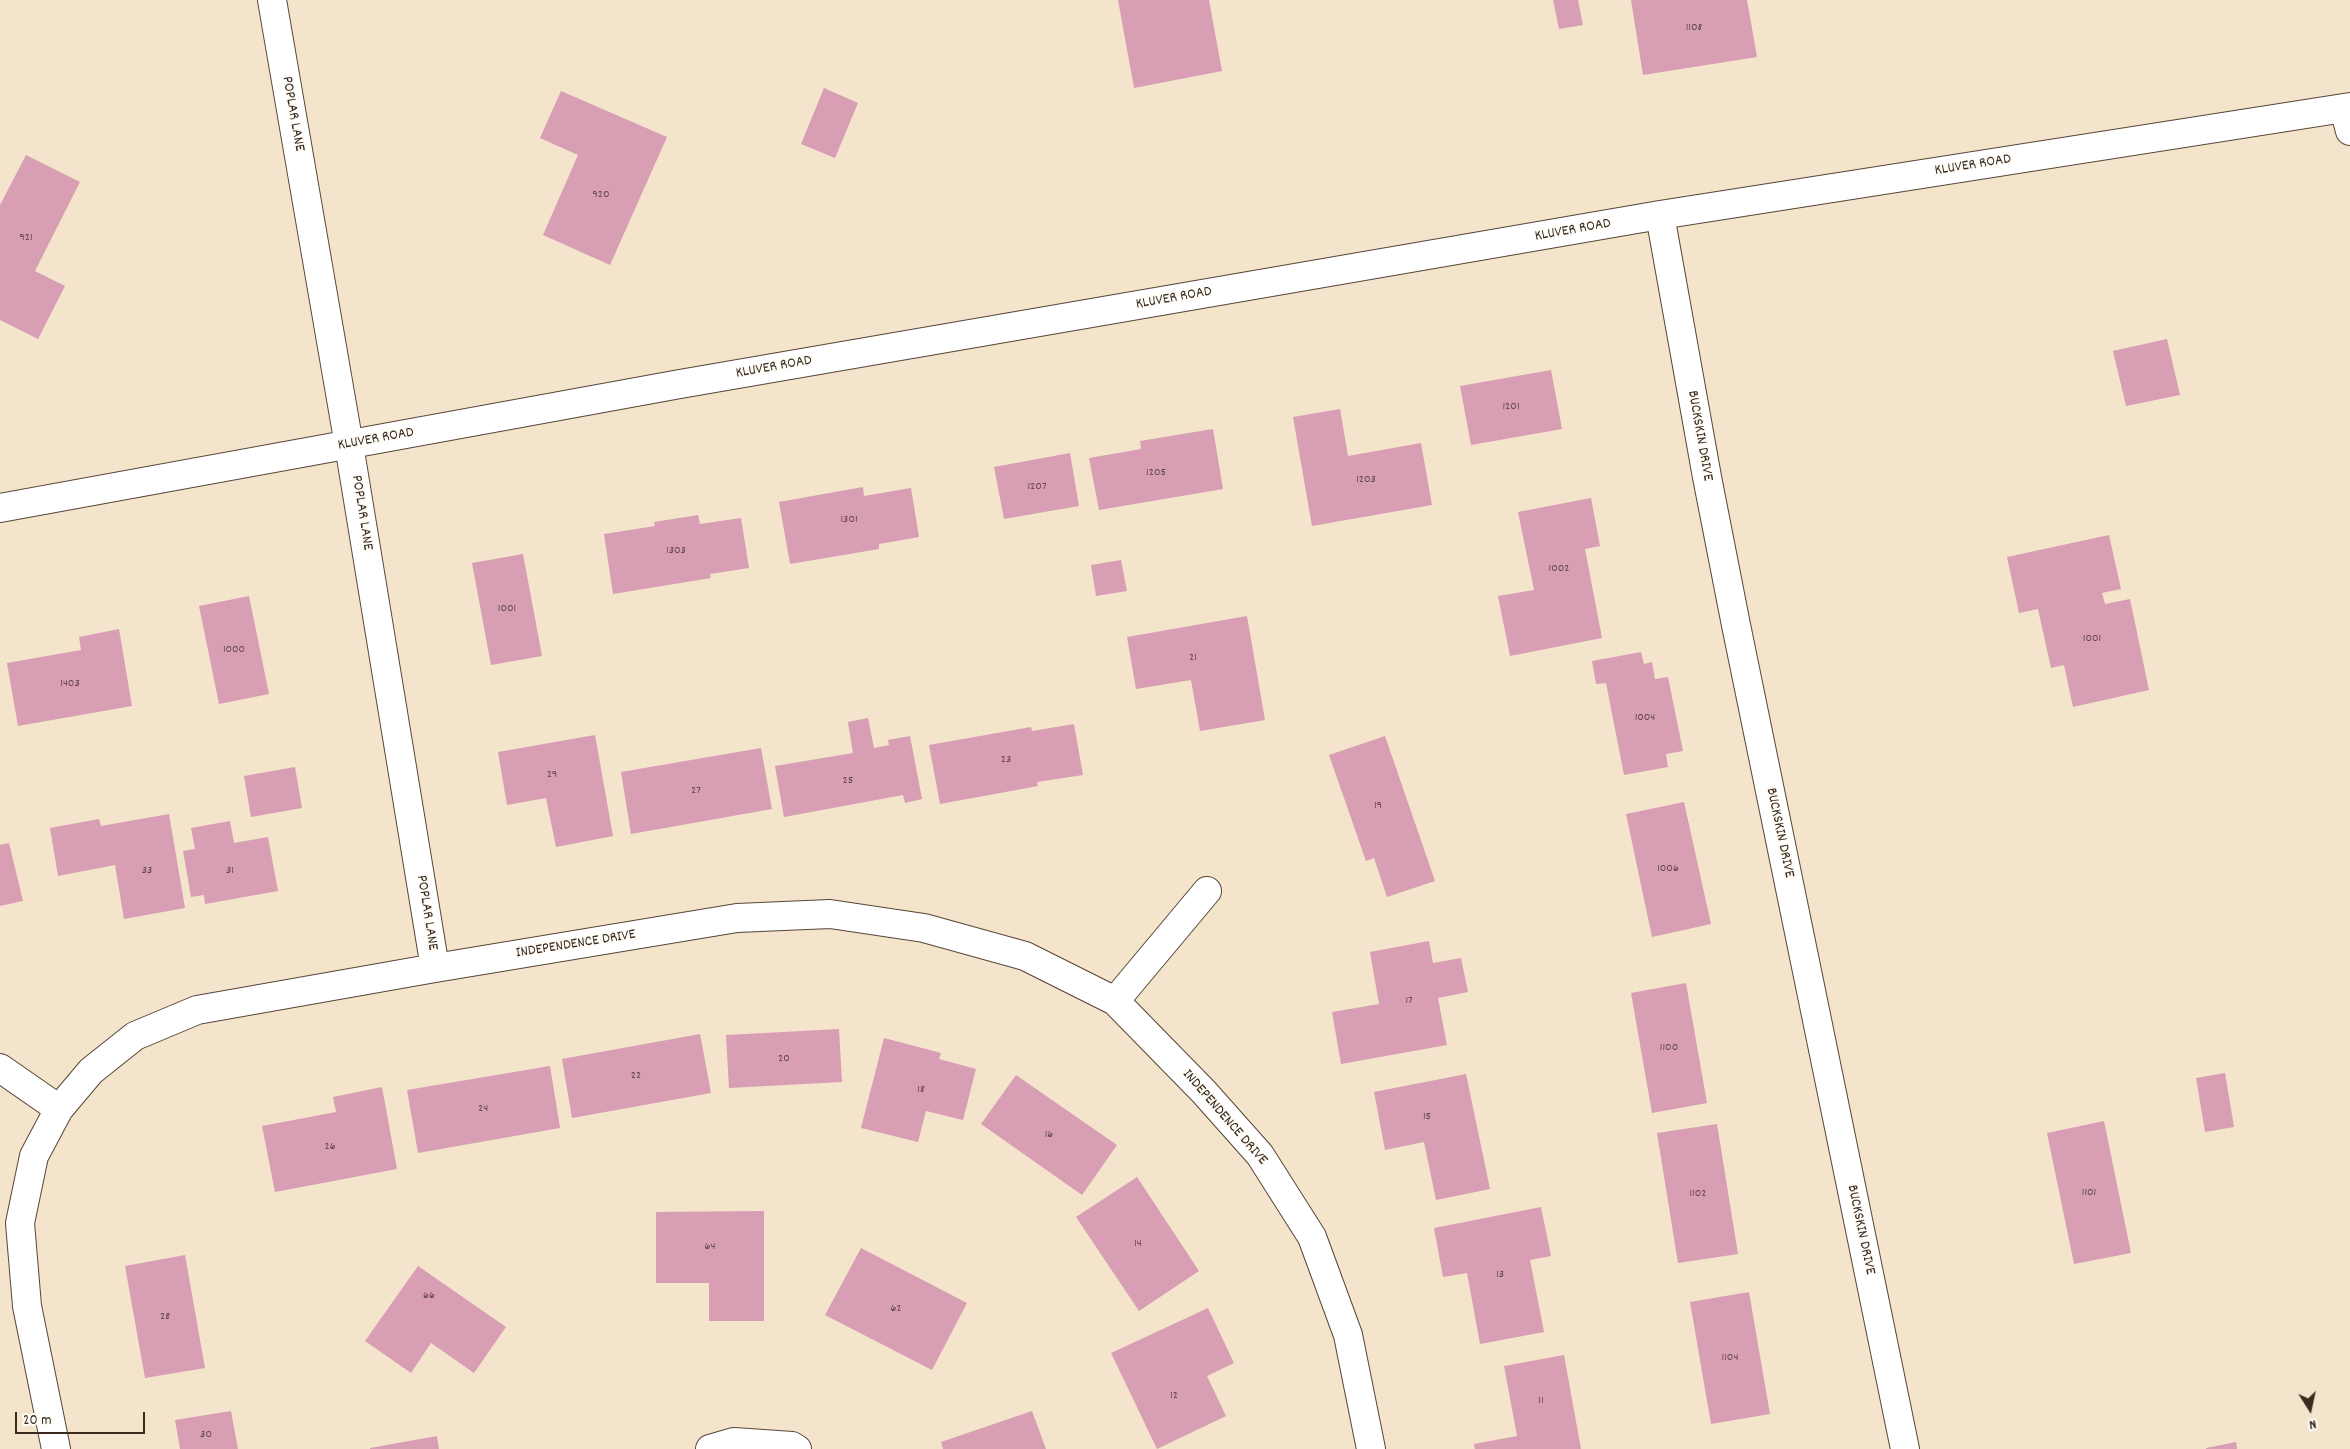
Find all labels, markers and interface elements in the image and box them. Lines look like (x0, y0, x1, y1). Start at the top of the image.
house number: 1108 (1686, 21, 1702, 35)
street label: POPLAR LANE (277, 75, 307, 153)
street label: KLUVER ROAD (1934, 151, 2012, 181)
house number: 920 (592, 188, 610, 202)
street label: KLUVER ROAD (1534, 215, 1612, 247)
house number: 921 (19, 231, 33, 245)
street label: KLUVER ROAD (1135, 283, 1213, 315)
street label: KLUVER ROAD (735, 352, 813, 384)
street label: BUCKSKIN DRIVE (1682, 389, 1716, 483)
house number: 1201 (1502, 400, 1520, 414)
street label: KLUVER ROAD (337, 424, 415, 456)
house number: 1205 (1146, 466, 1166, 480)
house number: 1203 (1356, 473, 1376, 487)
street label: POPLAR LANE (346, 474, 376, 552)
house number: 1207 (1027, 480, 1047, 494)
house number: 1301 (840, 513, 858, 527)
house number: 1303 (666, 544, 686, 558)
house number: 1002 (1549, 562, 1569, 576)
house number: 1001 (498, 602, 516, 616)
house number: 1001 (2083, 632, 2101, 646)
house number: 1000 (223, 643, 245, 657)
house number: 21 (1189, 651, 1197, 665)
house number: 1403 (60, 677, 80, 691)
house number: 1004 (1635, 711, 1655, 725)
house number: 23 (1001, 753, 1011, 767)
house number: 29 (547, 768, 557, 782)
house number: 25 (843, 774, 853, 788)
house number: 27 (691, 784, 701, 798)
street label: BUCKSKIN DRIVE (1761, 786, 1797, 880)
house number: 19 (1374, 799, 1382, 813)
house number: 1006 (1657, 862, 1679, 876)
house number: 33 (142, 864, 152, 878)
house number: 31 (226, 864, 234, 878)
street label: POPLAR LANE (411, 874, 441, 952)
street label: INDEPENDENCE DRIVE (515, 927, 637, 963)
house number: 17 (1405, 994, 1413, 1008)
house number: 1100 (1660, 1041, 1678, 1055)
house number: 20 (778, 1052, 790, 1066)
street label: INDEPENDENCE DRIVE (1178, 1066, 1270, 1170)
house number: 22 (631, 1069, 641, 1083)
house number: 18 (917, 1083, 925, 1097)
house number: 24 (478, 1102, 488, 1116)
house number: 15 (1423, 1110, 1431, 1124)
house number: 16 (1045, 1128, 1053, 1142)
house number: 26 (324, 1140, 336, 1154)
street label: BUCKSKIN DRIVE (1842, 1183, 1878, 1277)
house number: 1101 (2082, 1186, 2096, 1200)
house number: 1102 (1689, 1187, 1707, 1201)
house number: 14 (1134, 1237, 1142, 1251)
house number: 64 (705, 1240, 715, 1254)
house number: 13 (1496, 1268, 1504, 1282)
house number: 66 (423, 1289, 435, 1303)
house number: 62 (890, 1302, 902, 1316)
house number: 28 (160, 1310, 170, 1324)
house number: 1104 (1722, 1351, 1738, 1365)
north arrow (2285, 1384, 2335, 1434)
house number: 12 (1170, 1389, 1178, 1403)
house number: 11 (1538, 1394, 1544, 1408)
scale bar (18, 1402, 148, 1434)
text: 20 m (23, 1410, 51, 1432)
text: N (2307, 1413, 2318, 1434)
house number: 30 (200, 1428, 212, 1442)

